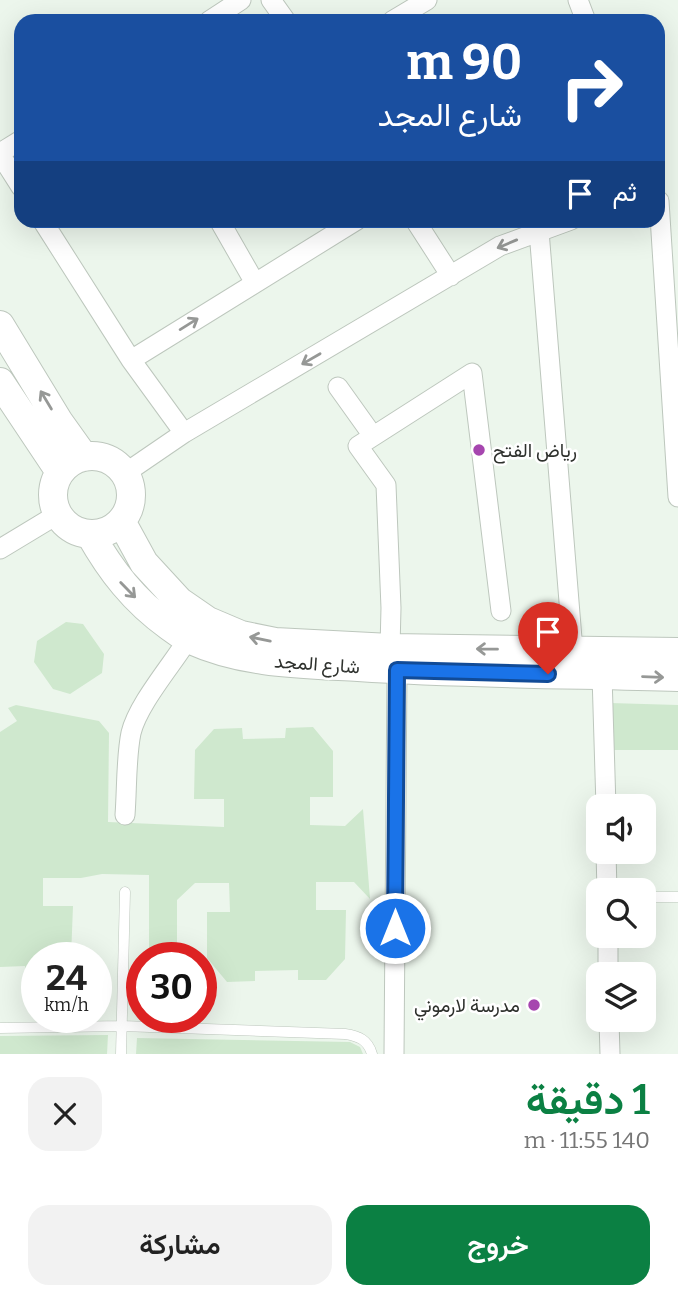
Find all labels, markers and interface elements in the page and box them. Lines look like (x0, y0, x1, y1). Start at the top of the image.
text: 90 m (406, 33, 522, 92)
icon: right (546, 42, 637, 133)
text: شارع المجد (377, 96, 522, 134)
icon: arrive (561, 175, 599, 213)
text: ثم (613, 177, 637, 208)
one-way arrow (497, 238, 518, 251)
one-way arrow (179, 317, 199, 331)
one-way arrow (301, 352, 321, 366)
one-way arrow (39, 391, 53, 411)
place label: رياض الفتح (493, 439, 577, 464)
marker: رياض الفتح (471, 442, 487, 458)
one-way arrow (119, 581, 136, 598)
pin (518, 602, 578, 674)
icon: arrive (529, 613, 567, 651)
one-way arrow (249, 631, 272, 645)
one-way arrow (476, 642, 499, 656)
street label: شارع المجد (273, 650, 361, 679)
one-way arrow (641, 670, 664, 683)
map controls (586, 794, 656, 1032)
button: sound (586, 794, 656, 864)
button: search (586, 878, 656, 948)
position arrow (358, 891, 432, 965)
speed limit sign: 30 (126, 942, 217, 1033)
text: 24 (46, 957, 87, 999)
button: layers (586, 962, 656, 1032)
text: km/h (44, 994, 89, 1016)
place label: مدرسة لارموني (414, 994, 520, 1021)
marker: مدرسة لارموني (526, 997, 542, 1013)
text: 1 دقيقة (526, 1075, 650, 1125)
button: close (28, 1077, 102, 1151)
text: 140 m · 11:55 (524, 1126, 650, 1154)
button: مشاركة (28, 1205, 332, 1285)
button: خروج (346, 1205, 650, 1285)

